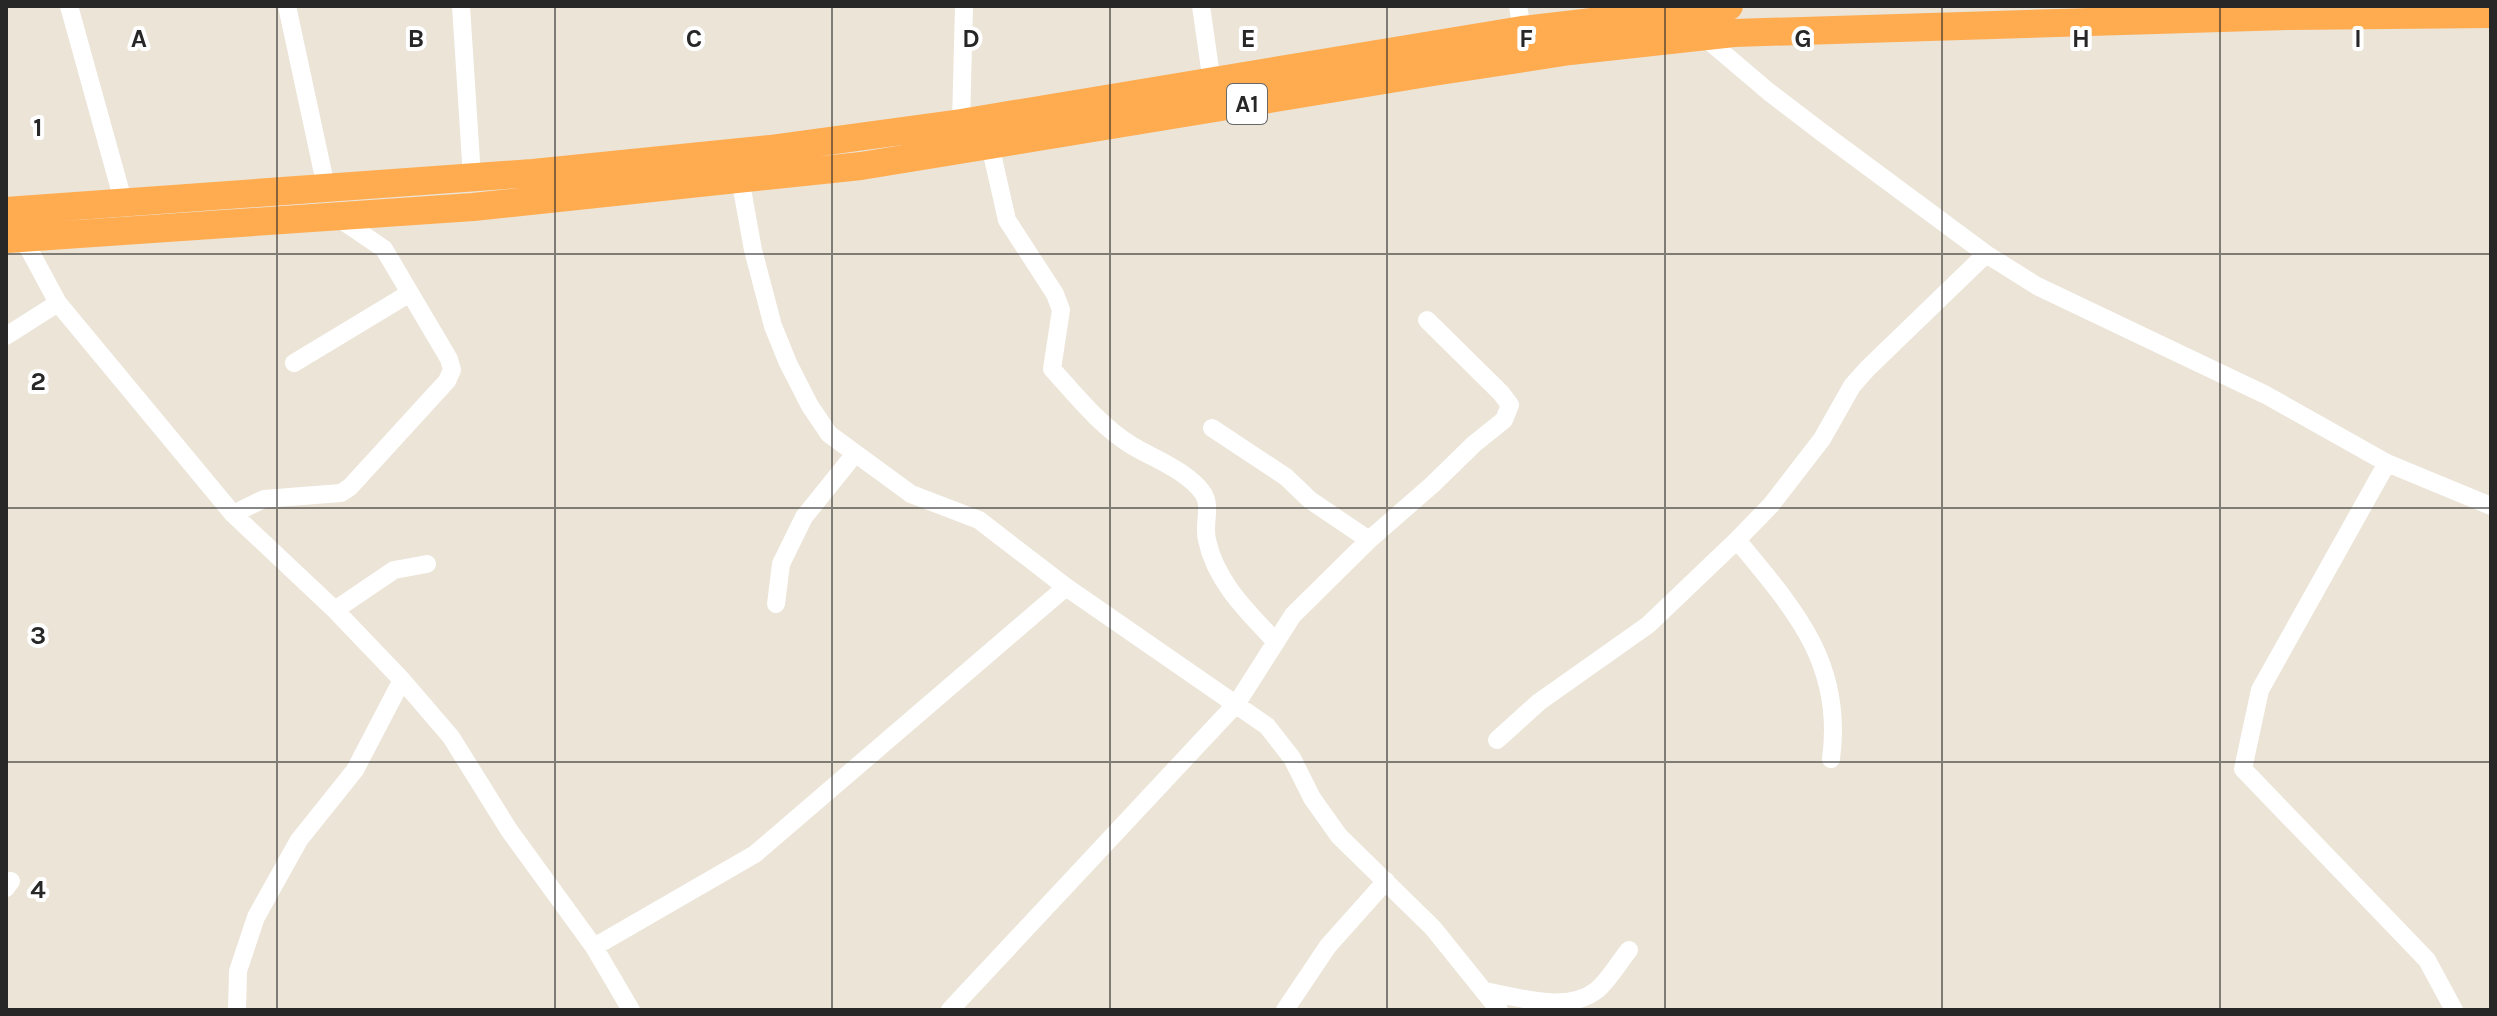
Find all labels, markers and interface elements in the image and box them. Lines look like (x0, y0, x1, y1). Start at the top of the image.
text: A (131, 23, 147, 54)
text: B (408, 23, 424, 54)
text: C (686, 23, 702, 54)
text: D (962, 23, 980, 54)
text: E (1240, 23, 1256, 54)
text: F (1519, 23, 1533, 54)
text: G (1794, 23, 1812, 54)
text: H (2072, 23, 2090, 54)
text: I (2354, 23, 2362, 54)
road number: A1 (1227, 84, 1267, 124)
text: 1 (33, 112, 43, 143)
text: 2 (30, 366, 46, 397)
text: 3 (30, 620, 46, 651)
text: 4 (30, 874, 46, 905)

